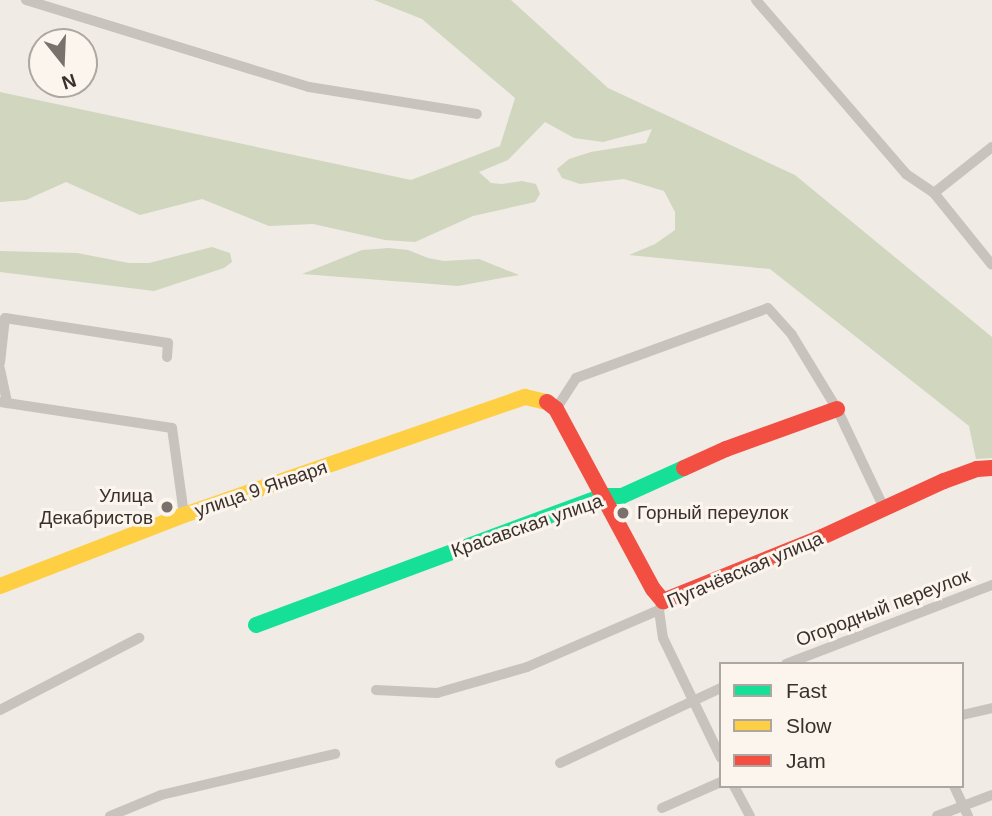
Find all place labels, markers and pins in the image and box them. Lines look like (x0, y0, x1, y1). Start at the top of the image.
place label: Улица Декабристов (40, 485, 153, 529)
marker: Улица Декабристов (159, 499, 175, 515)
place label: Горный переулок (637, 502, 788, 524)
marker: Горный переулок (615, 505, 631, 521)

